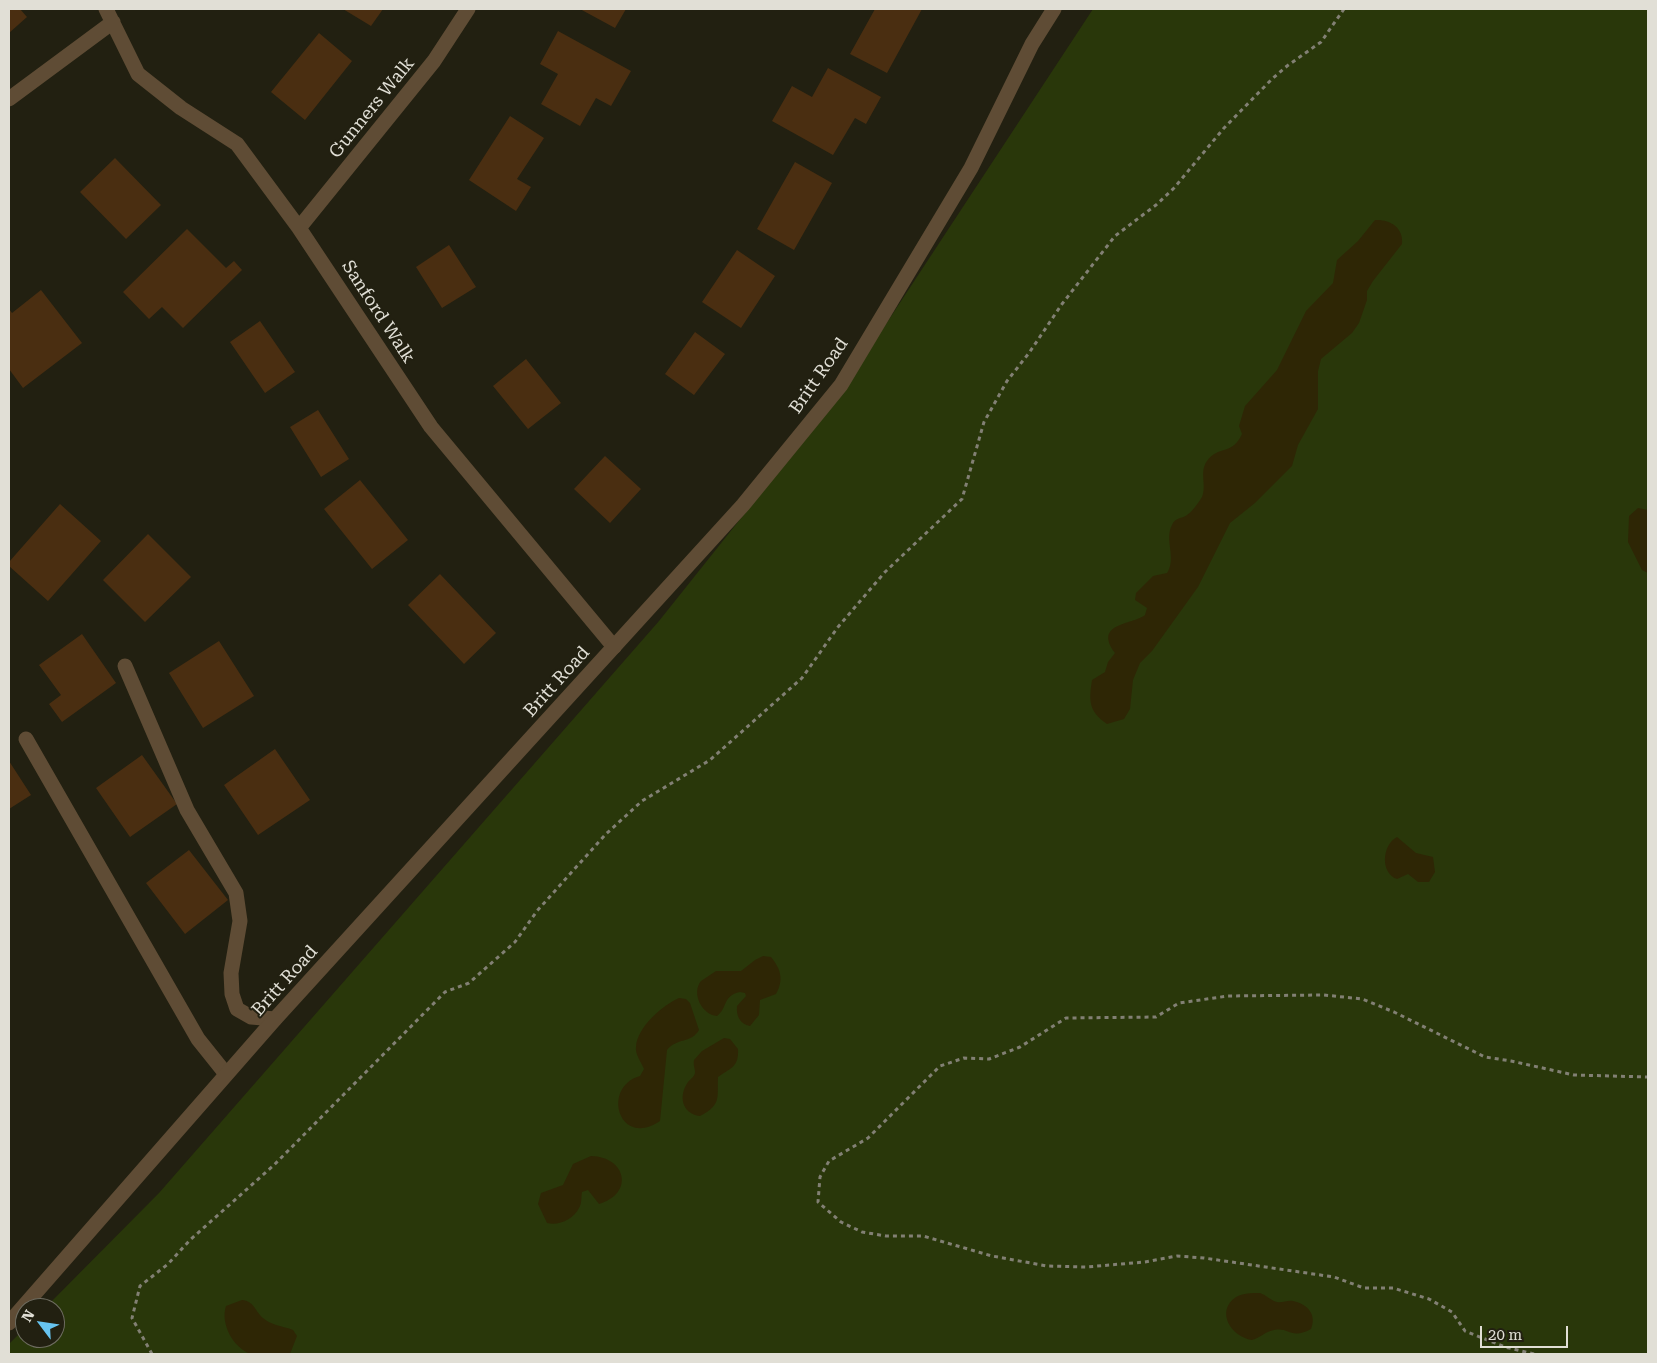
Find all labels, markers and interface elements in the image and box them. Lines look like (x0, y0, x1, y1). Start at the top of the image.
street label: Gunners Walk (325, 53, 419, 163)
street label: Sanford Walk (337, 257, 419, 367)
street label: Britt Road (785, 334, 853, 418)
street label: Britt Road (520, 642, 594, 722)
street label: Britt Road (248, 941, 322, 1021)
north arrow (15, 1298, 65, 1348)
text: N (18, 1307, 38, 1325)
scale bar (1482, 1316, 1570, 1348)
text: 20 m (1488, 1326, 1522, 1344)

